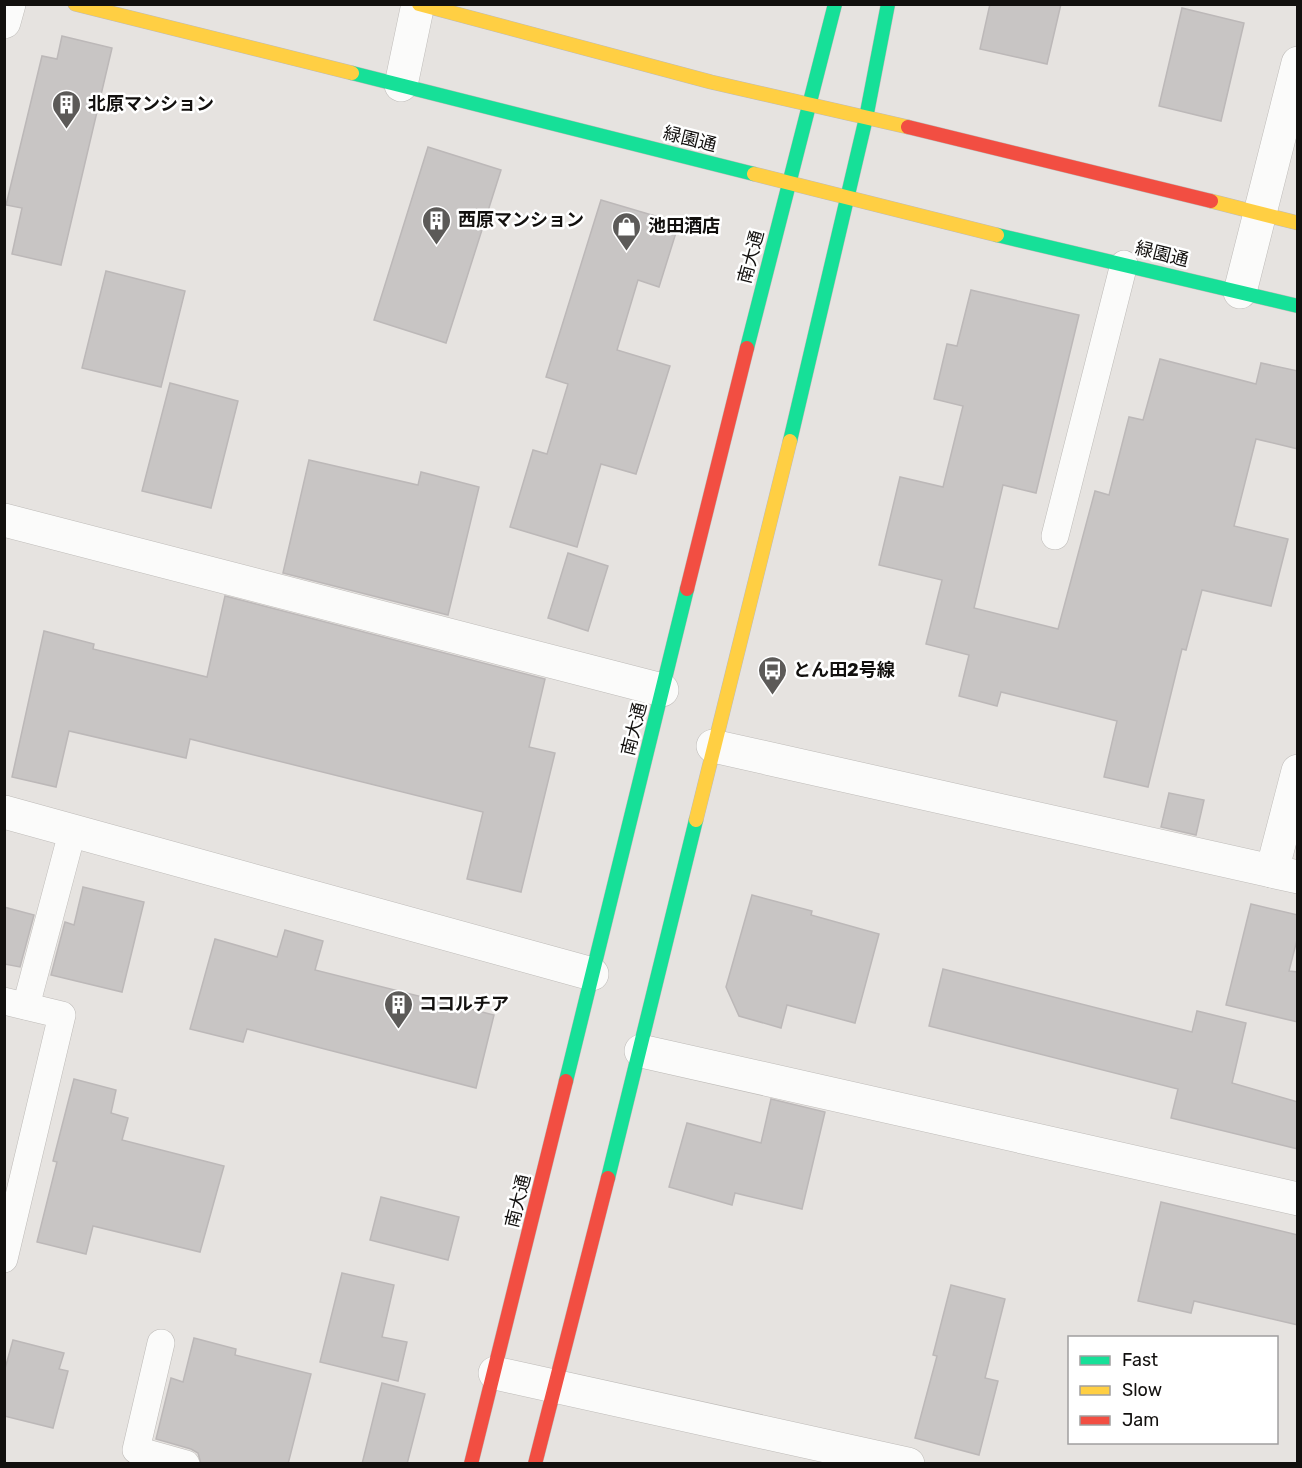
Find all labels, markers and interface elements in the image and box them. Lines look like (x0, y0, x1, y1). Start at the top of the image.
building icon: 北原マンション (51, 88, 83, 130)
place label: 北原マンション (88, 93, 214, 115)
street label: 緑園通 (661, 122, 719, 156)
building icon: 西原マンション (421, 204, 453, 246)
place label: 西原マンション (458, 209, 584, 231)
shop icon: 池田酒店 (611, 210, 643, 252)
place label: 池田酒店 (648, 215, 720, 237)
street label: 南大通 (733, 228, 769, 286)
street label: 緑園通 (1133, 237, 1191, 271)
bus stop icon: とん田2号線 (756, 654, 788, 696)
place label: とん田2号線 (793, 659, 895, 681)
street label: 南大通 (617, 700, 651, 758)
building icon: ココルチア (382, 988, 414, 1030)
place label: ココルチア (419, 993, 509, 1015)
street label: 南大通 (501, 1172, 535, 1230)
legend (1068, 1336, 1278, 1444)
text: Fast (1122, 1349, 1158, 1371)
text: Slow (1122, 1379, 1162, 1401)
text: Jam (1122, 1409, 1159, 1431)

